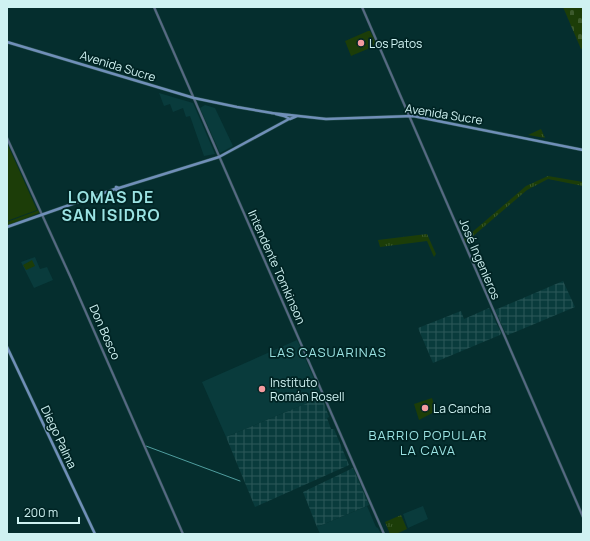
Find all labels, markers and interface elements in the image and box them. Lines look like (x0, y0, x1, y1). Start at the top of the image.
place label: Los Patos (369, 35, 422, 52)
marker: Los Patos (356, 38, 366, 48)
street label: Avenida Sucre (78, 46, 158, 86)
street label: Avenida Sucre (404, 99, 484, 129)
district label: LOMAS DE SAN ISIDRO (61, 186, 161, 226)
street label: Intendente Tomkinson (244, 207, 310, 327)
street label: José Ingenieros (455, 216, 505, 302)
street label: Don Bosco (85, 302, 125, 362)
district label: LAS CASUARINAS (269, 343, 387, 361)
place label: Instituto Román Rosell (270, 374, 345, 405)
marker: Instituto Román Rosell (257, 384, 267, 394)
place label: La Cancha (433, 400, 491, 417)
street label: Diego Palma (37, 403, 81, 471)
marker: La Cancha (420, 403, 430, 413)
district label: BARRIO POPULAR LA CAVA (369, 426, 487, 459)
scale bar (18, 499, 79, 525)
text: 200 m (24, 504, 58, 521)

